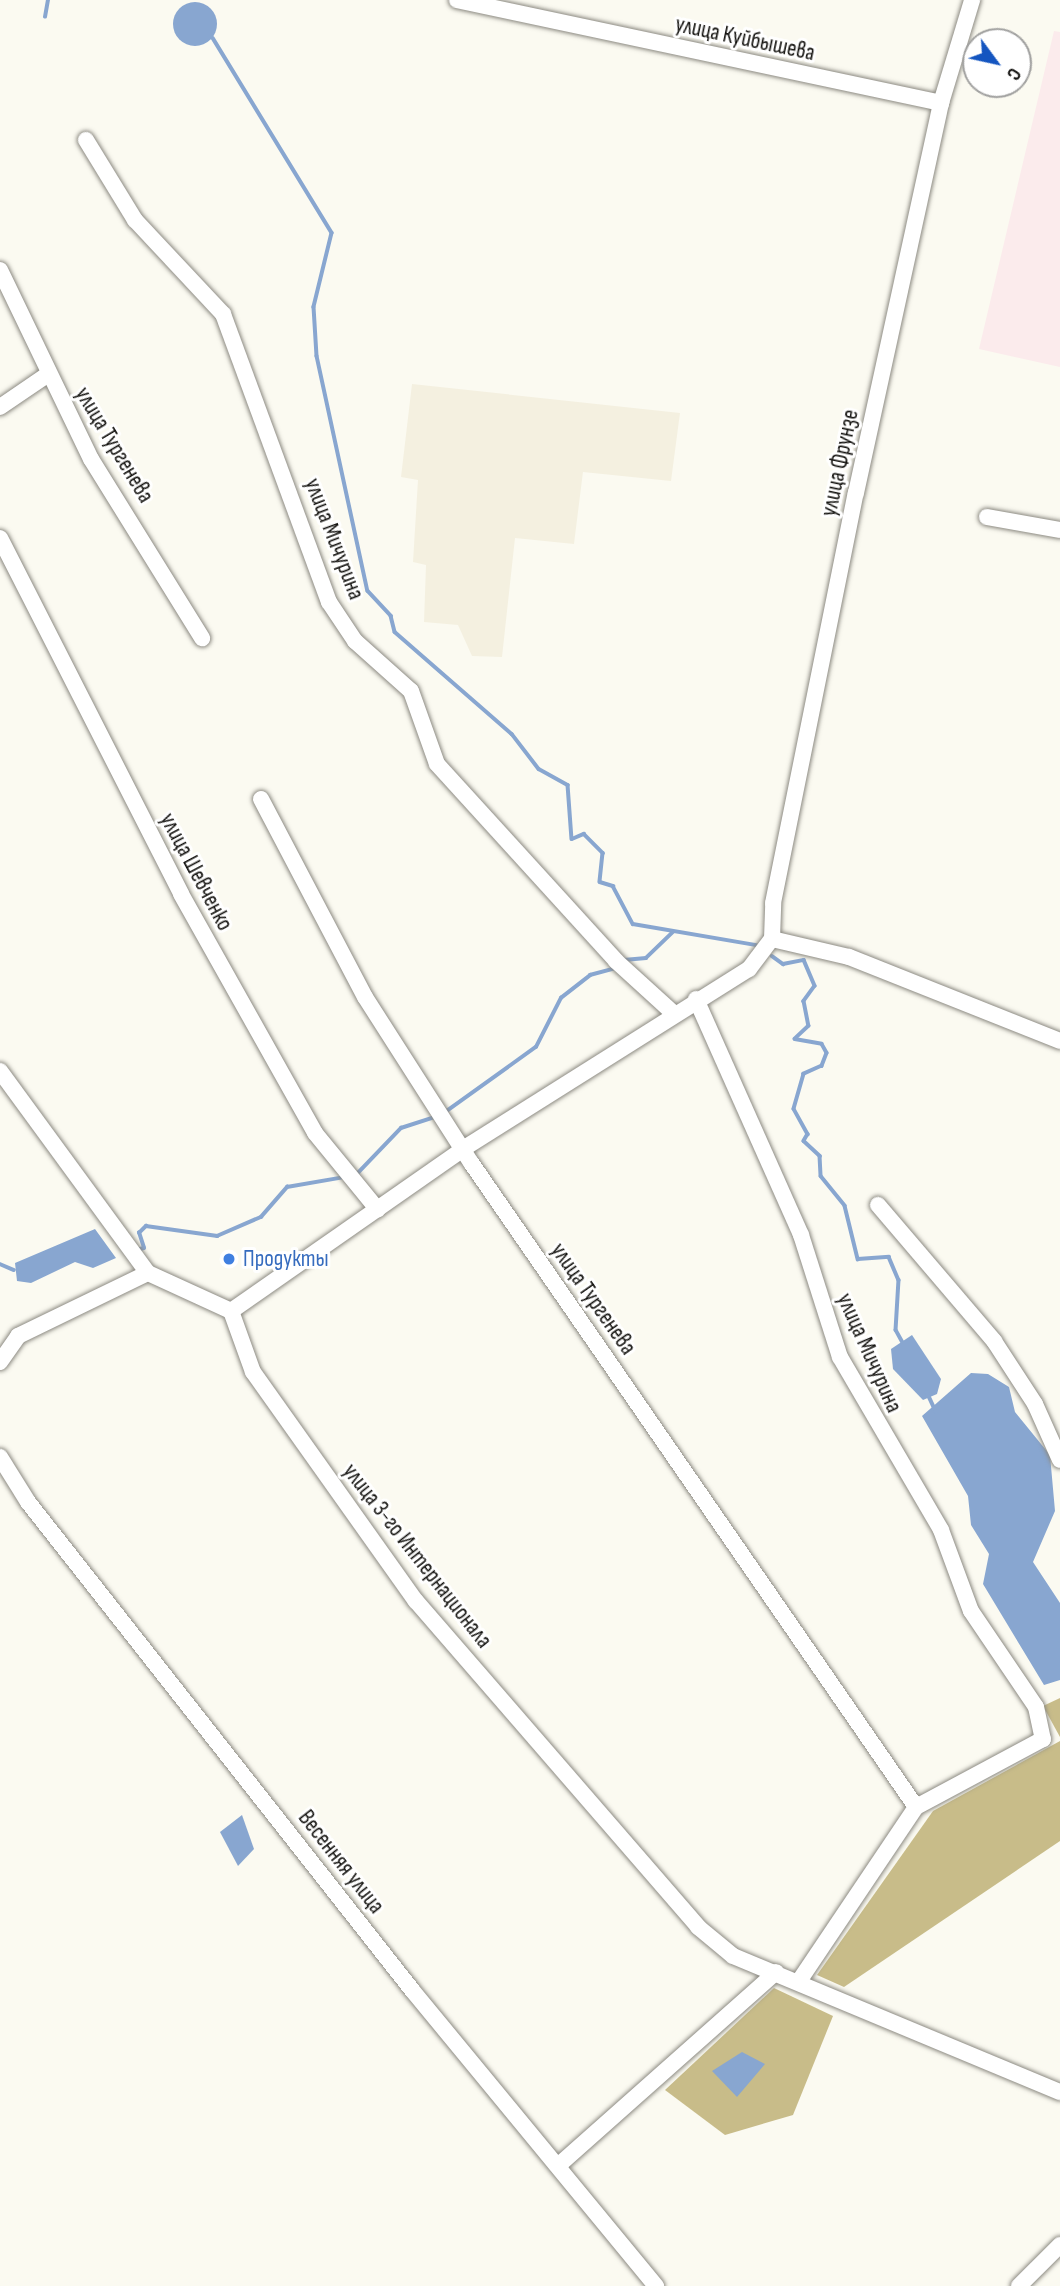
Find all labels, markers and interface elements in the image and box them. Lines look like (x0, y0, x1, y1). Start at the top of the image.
street label: улица Куйбышева (673, 11, 817, 67)
north arrow (962, 28, 1032, 98)
text: С (1001, 63, 1026, 84)
street label: улица Тургенева (69, 382, 159, 508)
street label: улица Фрунзе (815, 407, 865, 519)
street label: улица Мичурина (298, 475, 370, 603)
street label: улица Шевченко (153, 808, 239, 936)
street label: улица Тургенева (544, 1238, 642, 1360)
place label: Продукты (243, 1245, 329, 1273)
marker: Продукты (221, 1251, 237, 1267)
street label: улица Мичурина (830, 1289, 908, 1417)
street label: улица 3-го Интернационала (336, 1458, 498, 1654)
street label: Весенняя улица (292, 1805, 390, 1919)

